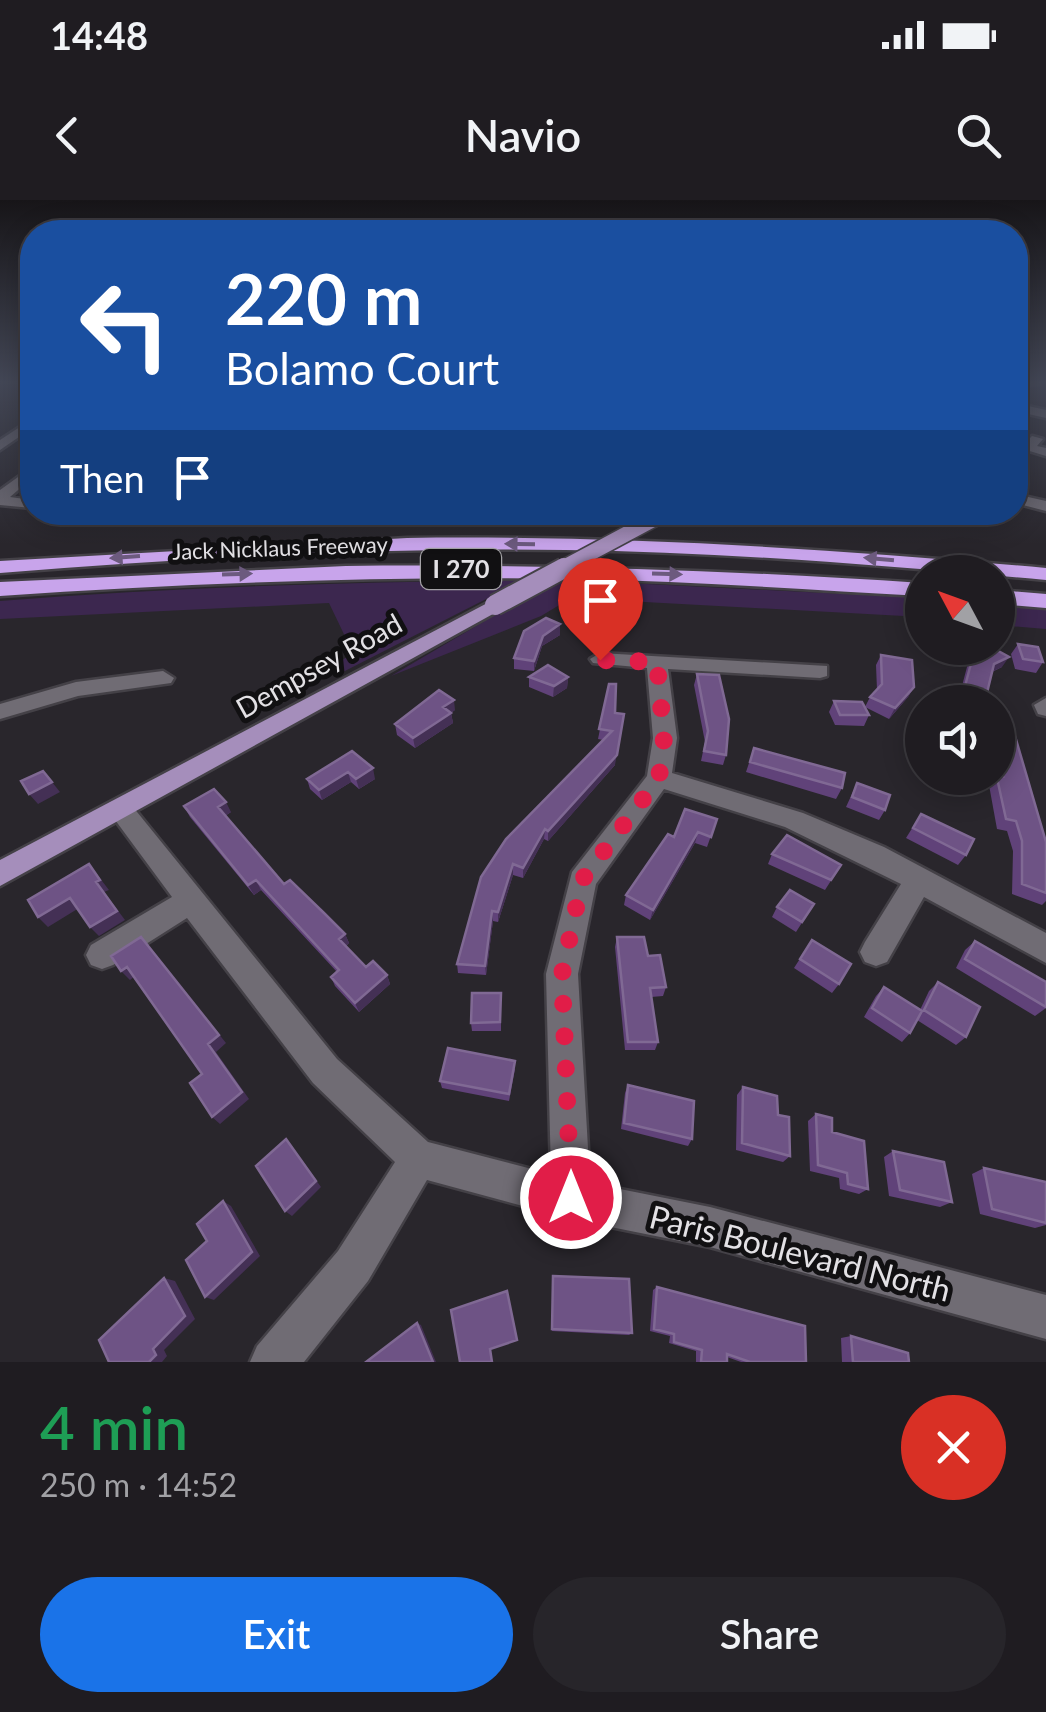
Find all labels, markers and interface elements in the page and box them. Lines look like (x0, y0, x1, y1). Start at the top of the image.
text: 14:48 (50, 12, 148, 58)
icon: back (40, 108, 95, 163)
text: Navio (465, 108, 581, 162)
icon: search (951, 108, 1006, 163)
text: 220 m (225, 256, 422, 340)
icon: left (60, 260, 190, 390)
text: Bolamo Court (225, 341, 499, 395)
icon: arrive (165, 450, 220, 505)
text: Then (60, 455, 145, 501)
street label: Jack Nicklaus Freeway (172, 530, 389, 565)
one-way arrow (503, 536, 535, 552)
one-way arrow (108, 549, 140, 565)
road number: I 270 (421, 549, 501, 589)
one-way arrow (863, 550, 895, 566)
north arrow (905, 555, 1015, 665)
map controls (905, 555, 1015, 795)
pin (558, 558, 643, 661)
one-way arrow (222, 566, 254, 582)
one-way arrow (651, 566, 683, 582)
icon: arrive (573, 573, 628, 628)
street label: Dempsey Road (230, 606, 407, 725)
button: sound (905, 685, 1015, 795)
position arrow (519, 1146, 623, 1250)
street label: Paris Boulevard North (646, 1196, 955, 1309)
text: 4 min (40, 1391, 188, 1463)
button: close (901, 1395, 1006, 1500)
text: 250 m · 14:52 (40, 1465, 237, 1504)
button: Exit (40, 1577, 513, 1692)
button: Share (533, 1577, 1006, 1692)

